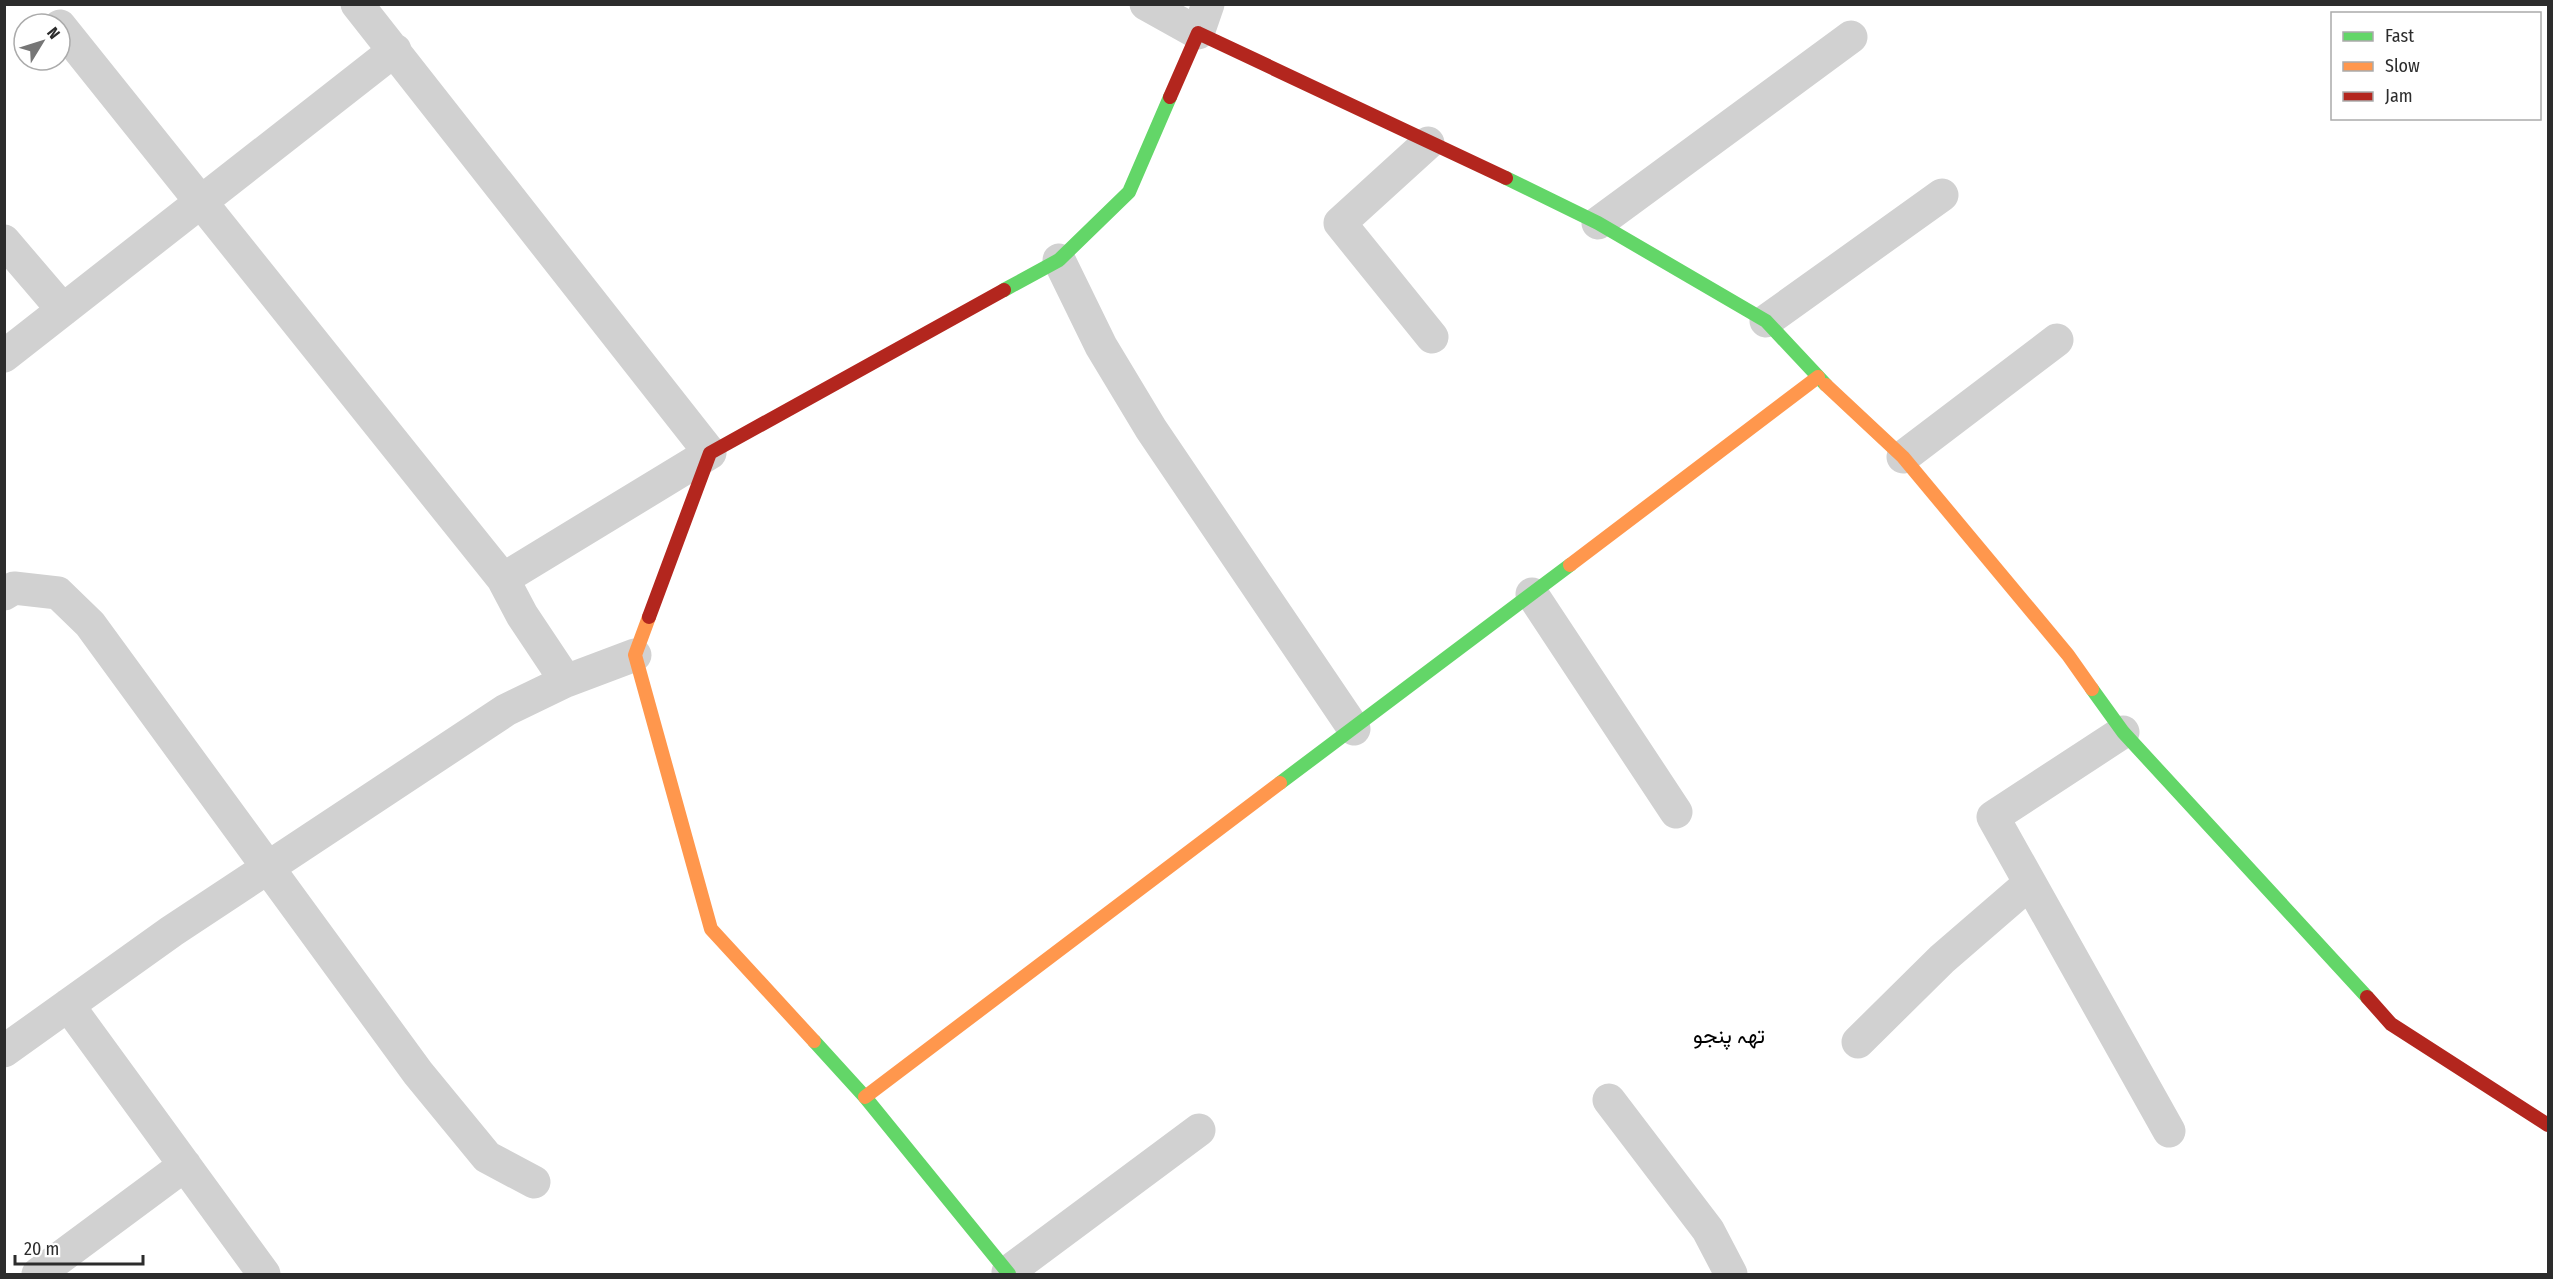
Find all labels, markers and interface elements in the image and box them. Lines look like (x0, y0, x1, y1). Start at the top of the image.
north arrow (12, 12, 72, 72)
legend (2331, 12, 2541, 120)
text: N (43, 23, 64, 43)
text: Fast (2385, 25, 2414, 47)
text: Slow (2385, 55, 2420, 77)
text: Jam (2385, 85, 2413, 107)
district label: تھہ پنجو (1693, 1022, 1765, 1050)
scale bar (15, 1228, 142, 1266)
text: 20 m (24, 1238, 59, 1260)

